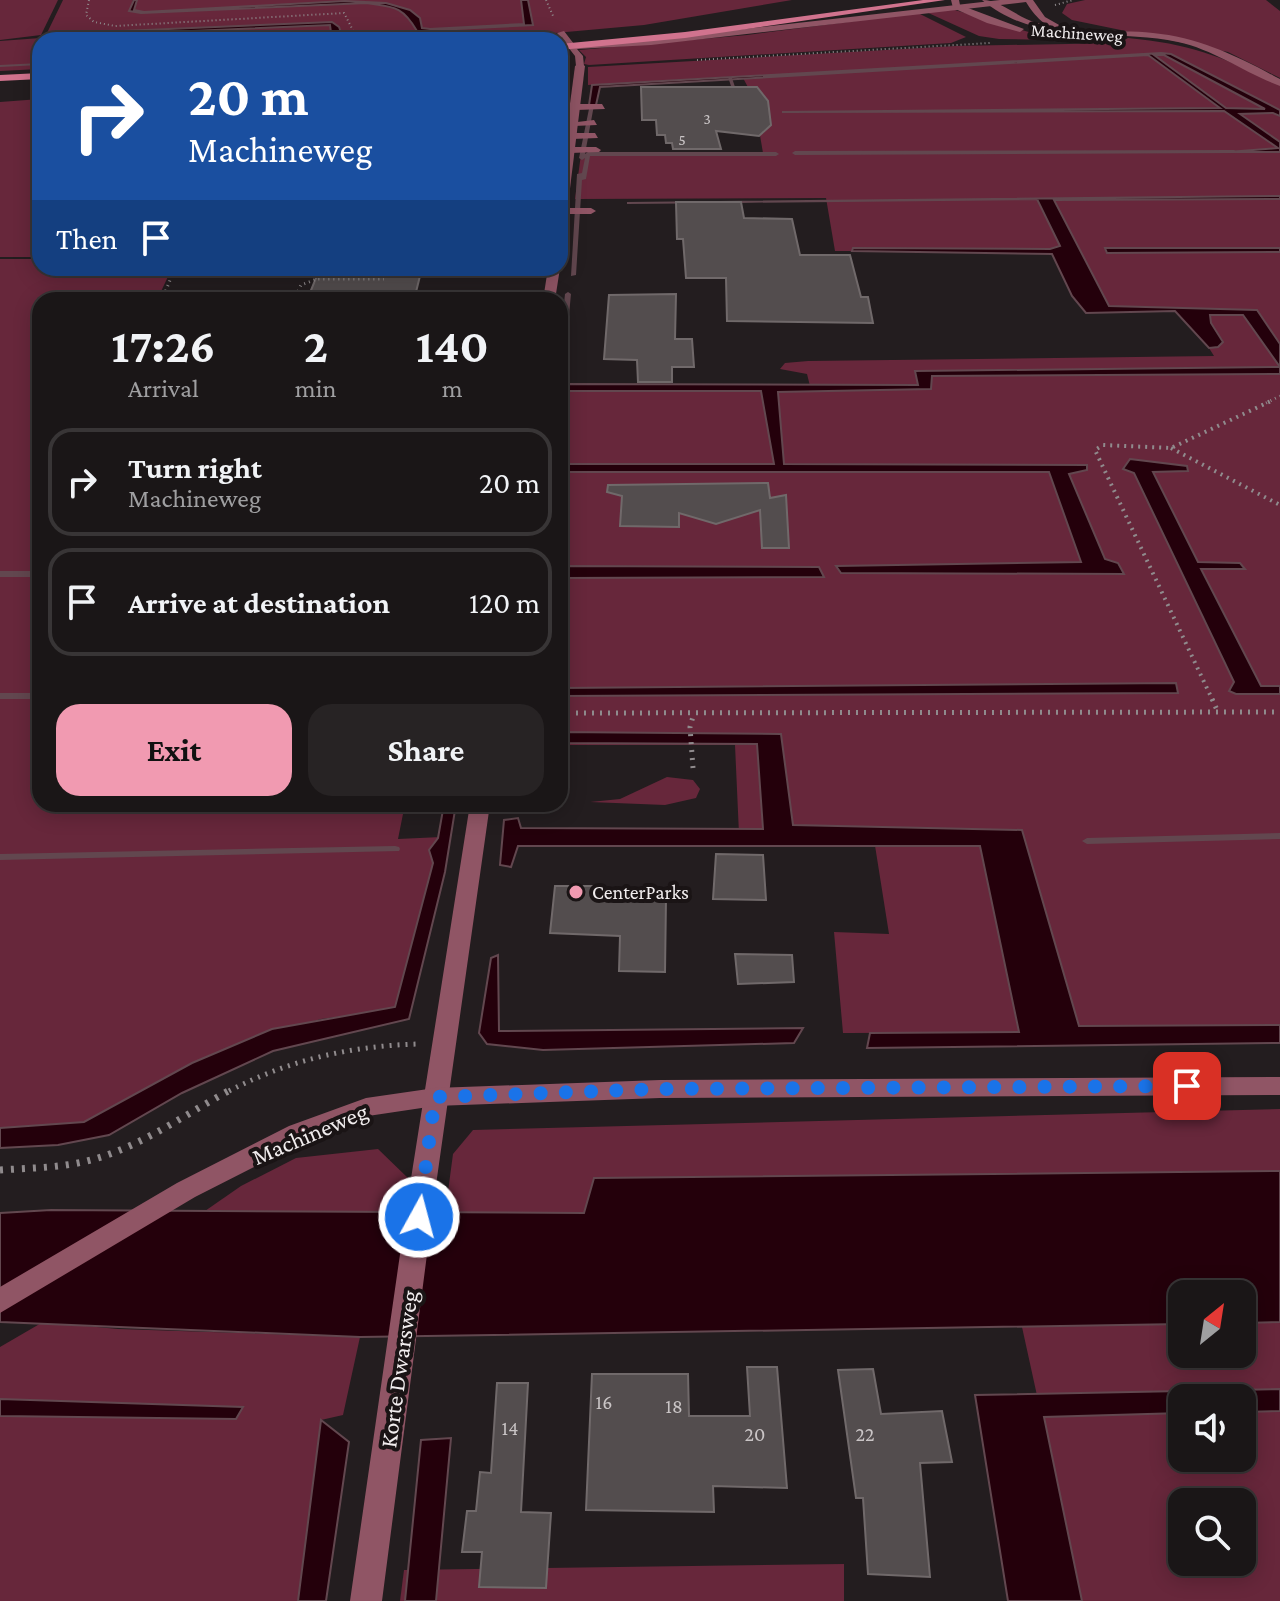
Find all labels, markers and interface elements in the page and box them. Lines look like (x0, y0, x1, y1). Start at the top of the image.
street label: Machineweg (1030, 20, 1124, 46)
icon: right (56, 64, 160, 168)
text: 20 m (188, 65, 309, 127)
house number: 3 (703, 110, 711, 127)
text: Machineweg (188, 130, 373, 170)
house number: 5 (678, 131, 686, 148)
icon: arrive (134, 216, 178, 260)
text: Then (56, 222, 118, 255)
text: 17:26 (111, 319, 216, 372)
text: 2 (303, 319, 328, 372)
text: 140 (416, 319, 489, 372)
text: Arrival (128, 374, 199, 403)
text: min (295, 374, 336, 403)
text: m (442, 374, 463, 403)
text: Turn right (128, 451, 262, 484)
icon: right (60, 460, 104, 504)
text: 20 m (479, 466, 540, 499)
text: Machineweg (128, 484, 261, 513)
icon: arrive (60, 580, 104, 624)
text: Arrive at destination (128, 586, 390, 619)
text: 120 m (469, 586, 540, 619)
button: Exit (56, 704, 292, 796)
button: Share (308, 704, 544, 796)
place label: CenterParks (592, 881, 689, 903)
marker: CenterParks (567, 883, 585, 901)
pin (1153, 1052, 1221, 1120)
icon: arrive (1165, 1064, 1209, 1108)
street label: Machineweg (248, 1097, 372, 1170)
position arrow (377, 1175, 461, 1259)
north arrow (1168, 1280, 1256, 1368)
map controls (1168, 1280, 1256, 1576)
street label: Korte Dwarsweg (374, 1288, 423, 1449)
button: sound (1168, 1384, 1256, 1472)
house number: 16 (596, 1391, 612, 1413)
house number: 18 (665, 1395, 683, 1417)
house number: 14 (502, 1417, 518, 1439)
house number: 20 (745, 1423, 765, 1445)
house number: 22 (856, 1423, 874, 1445)
button: search (1168, 1488, 1256, 1576)

